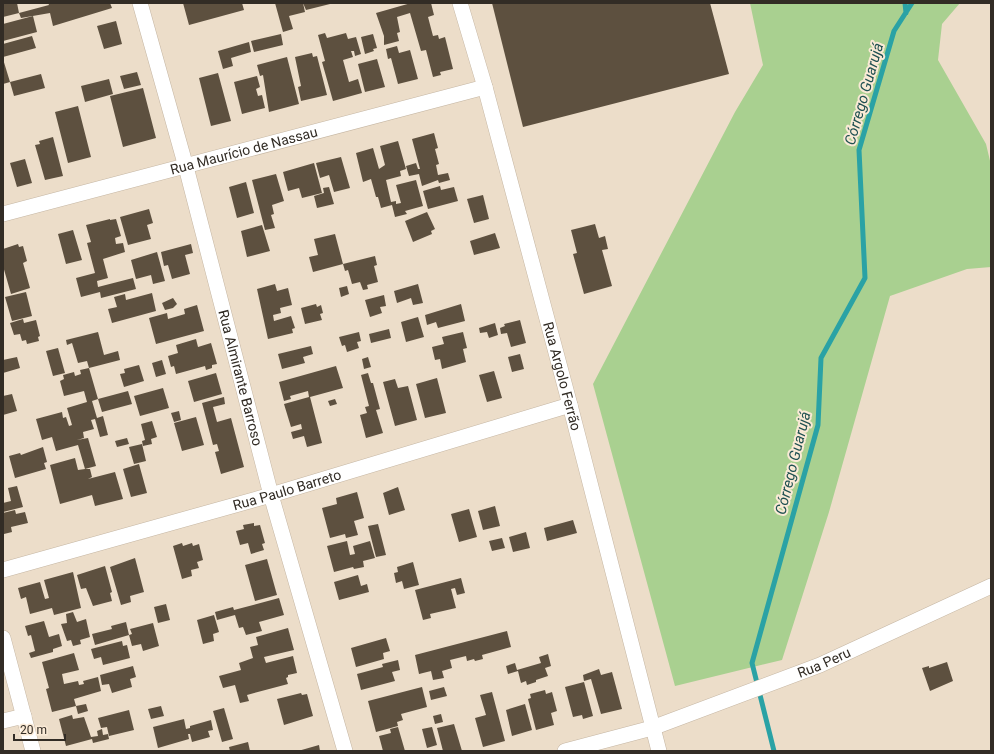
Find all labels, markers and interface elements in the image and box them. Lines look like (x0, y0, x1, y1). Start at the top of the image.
water label: Córrego Guarujá (841, 41, 887, 147)
street label: Rua Maurício de Nassau (168, 123, 319, 178)
street label: Rua Almirante Barroso (215, 308, 266, 447)
street label: Rua Argolo Ferrão (540, 320, 584, 432)
water label: Córrego Guarujá (771, 410, 815, 516)
street label: Rua Paulo Barreto (231, 466, 343, 513)
street label: Rua Peru (795, 644, 853, 681)
scale bar (14, 716, 65, 742)
text: 20 m (20, 723, 47, 737)

